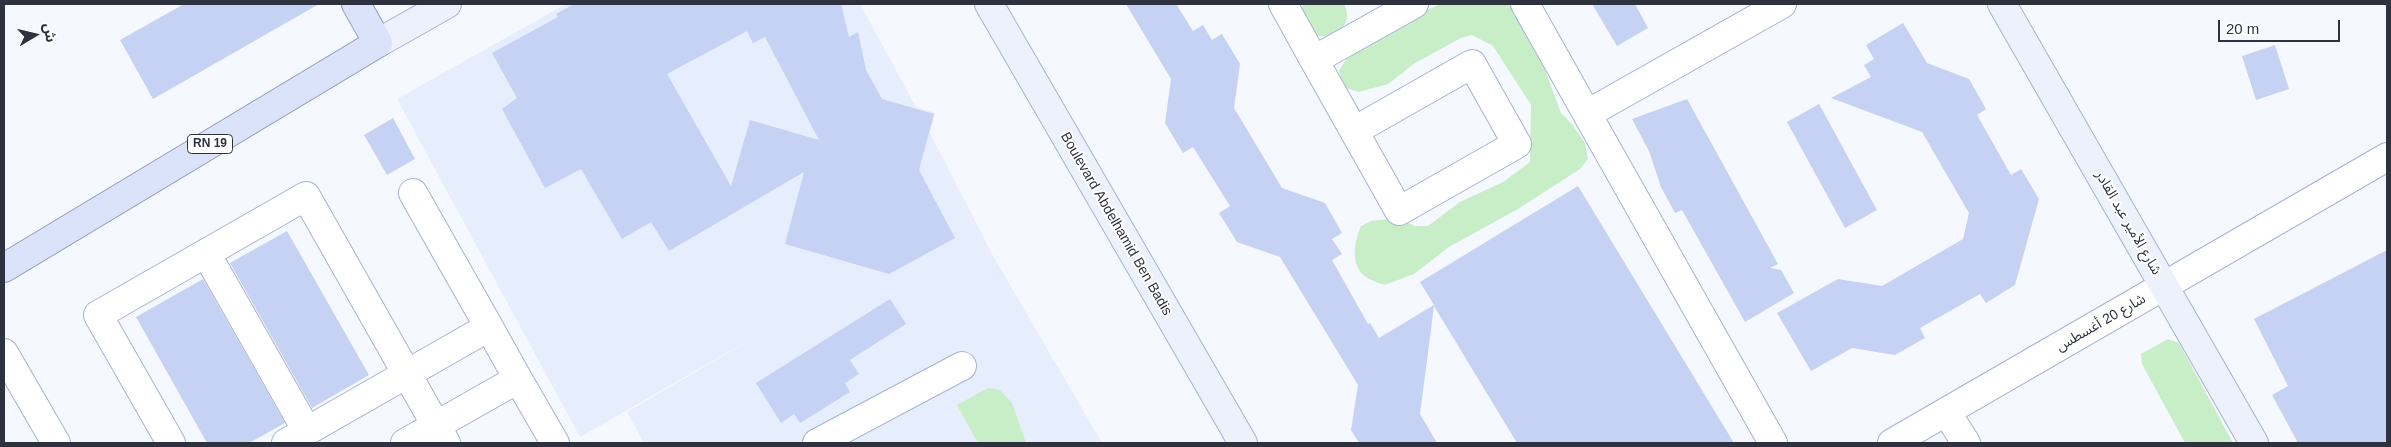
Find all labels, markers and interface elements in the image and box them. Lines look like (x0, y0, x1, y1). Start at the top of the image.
north arrow (10, 10, 60, 60)
scale bar (2221, 10, 2344, 42)
text: 20 m (2226, 20, 2259, 37)
text: ش (40, 22, 59, 43)
street label: Boulevard Abdelhamid Ben Badis (1057, 129, 1175, 319)
road number: RN 19 (188, 134, 232, 154)
street label: شارع الأمير عبد القادر (2091, 168, 2165, 278)
street label: شارع 20 أغسطس (2053, 291, 2149, 355)

